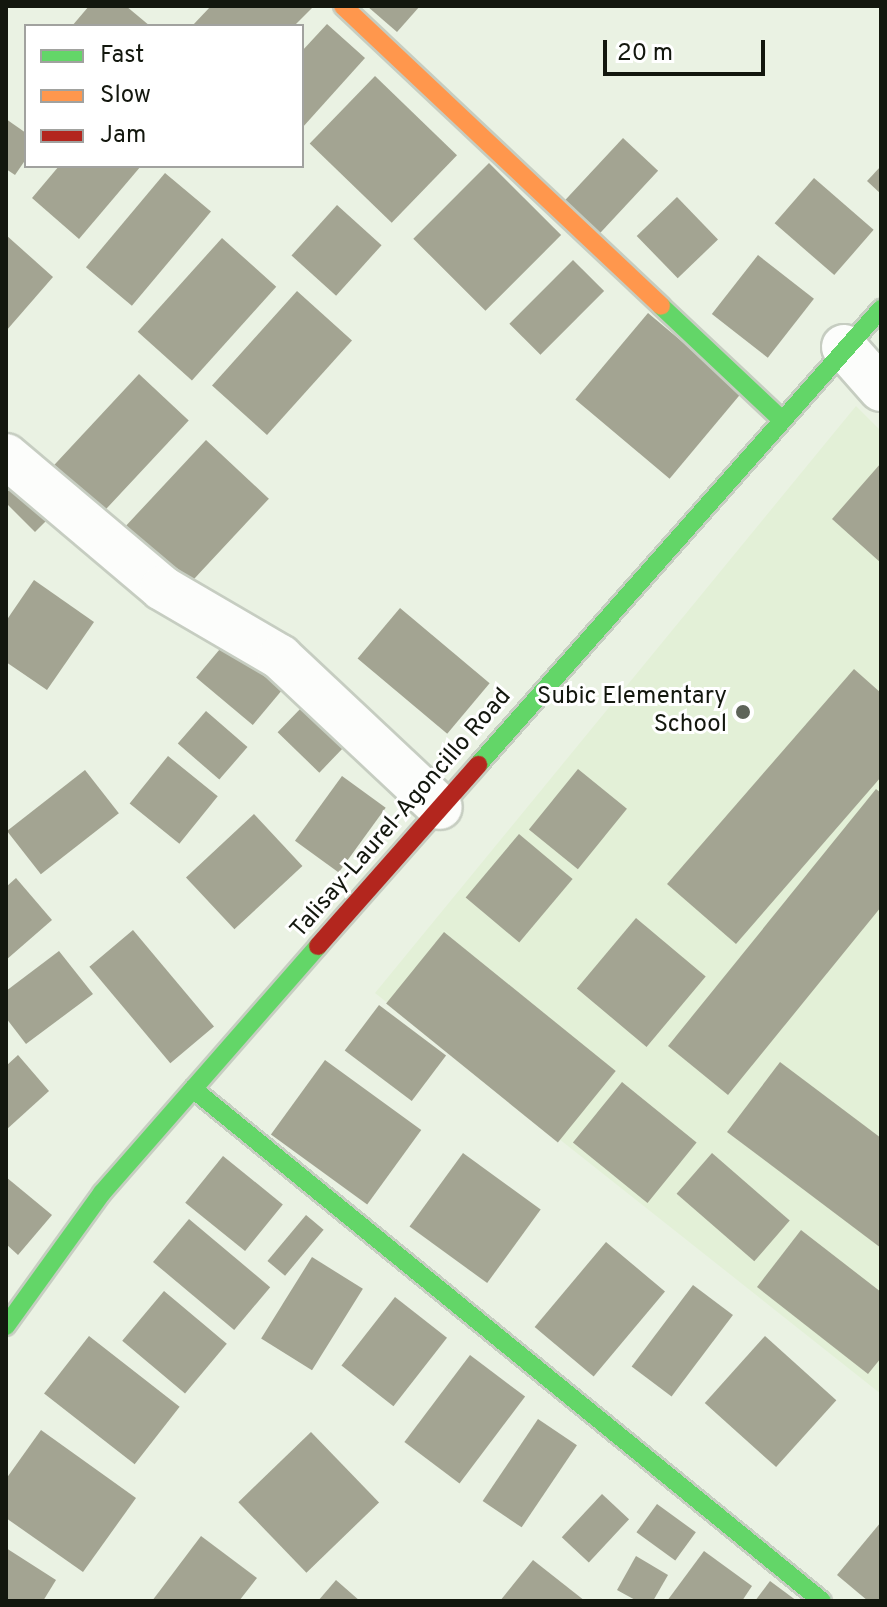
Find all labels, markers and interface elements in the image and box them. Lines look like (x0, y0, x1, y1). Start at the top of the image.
legend (24, 24, 304, 168)
scale bar (607, 24, 769, 74)
text: 20 m (617, 39, 673, 69)
text: Fast (100, 41, 144, 71)
text: Slow (100, 81, 151, 111)
text: Jam (100, 121, 146, 151)
street label: Talisay-Laurel-Agoncillo Road (286, 683, 518, 945)
place label: Subic Elementary School (537, 684, 727, 740)
marker: Subic Elementary School (734, 703, 752, 721)

